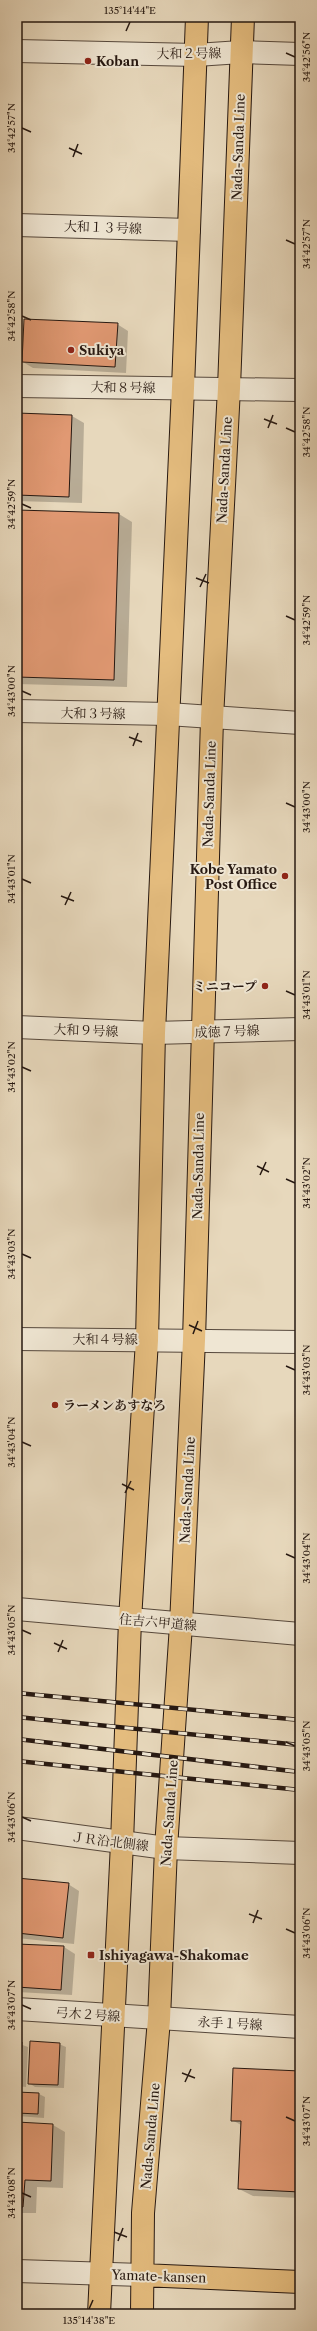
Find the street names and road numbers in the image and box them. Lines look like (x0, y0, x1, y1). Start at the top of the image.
street label: 大和２号線 (156, 44, 222, 62)
street label: Nada-Sanda Line (228, 93, 248, 201)
street label: 大和１３号線 (64, 218, 142, 236)
street label: 大和８号線 (90, 378, 156, 396)
street label: Nada-Sanda Line (213, 416, 235, 524)
street label: 大和３号線 (60, 704, 126, 722)
street label: Nada-Sanda Line (199, 740, 219, 848)
street label: 大和９号線 (53, 1021, 119, 1039)
street label: 成徳７号線 (194, 1022, 260, 1040)
street label: Nada-Sanda Line (189, 1113, 207, 1219)
street label: 大和４号線 (72, 1331, 138, 1347)
street label: Nada-Sanda Line (176, 1436, 198, 1544)
street label: 住吉六甲道線 (118, 1611, 198, 1633)
street label: Nada-Sanda Line (157, 1759, 181, 1867)
street label: ＪＲ沿北側線 (70, 1828, 150, 1854)
street label: 弓木２号線 (55, 2004, 121, 2024)
street label: 永手１号線 (197, 2013, 263, 2033)
street label: Nada-Sanda Line (137, 2082, 163, 2190)
street label: Yamate-kansen (110, 2266, 207, 2286)

